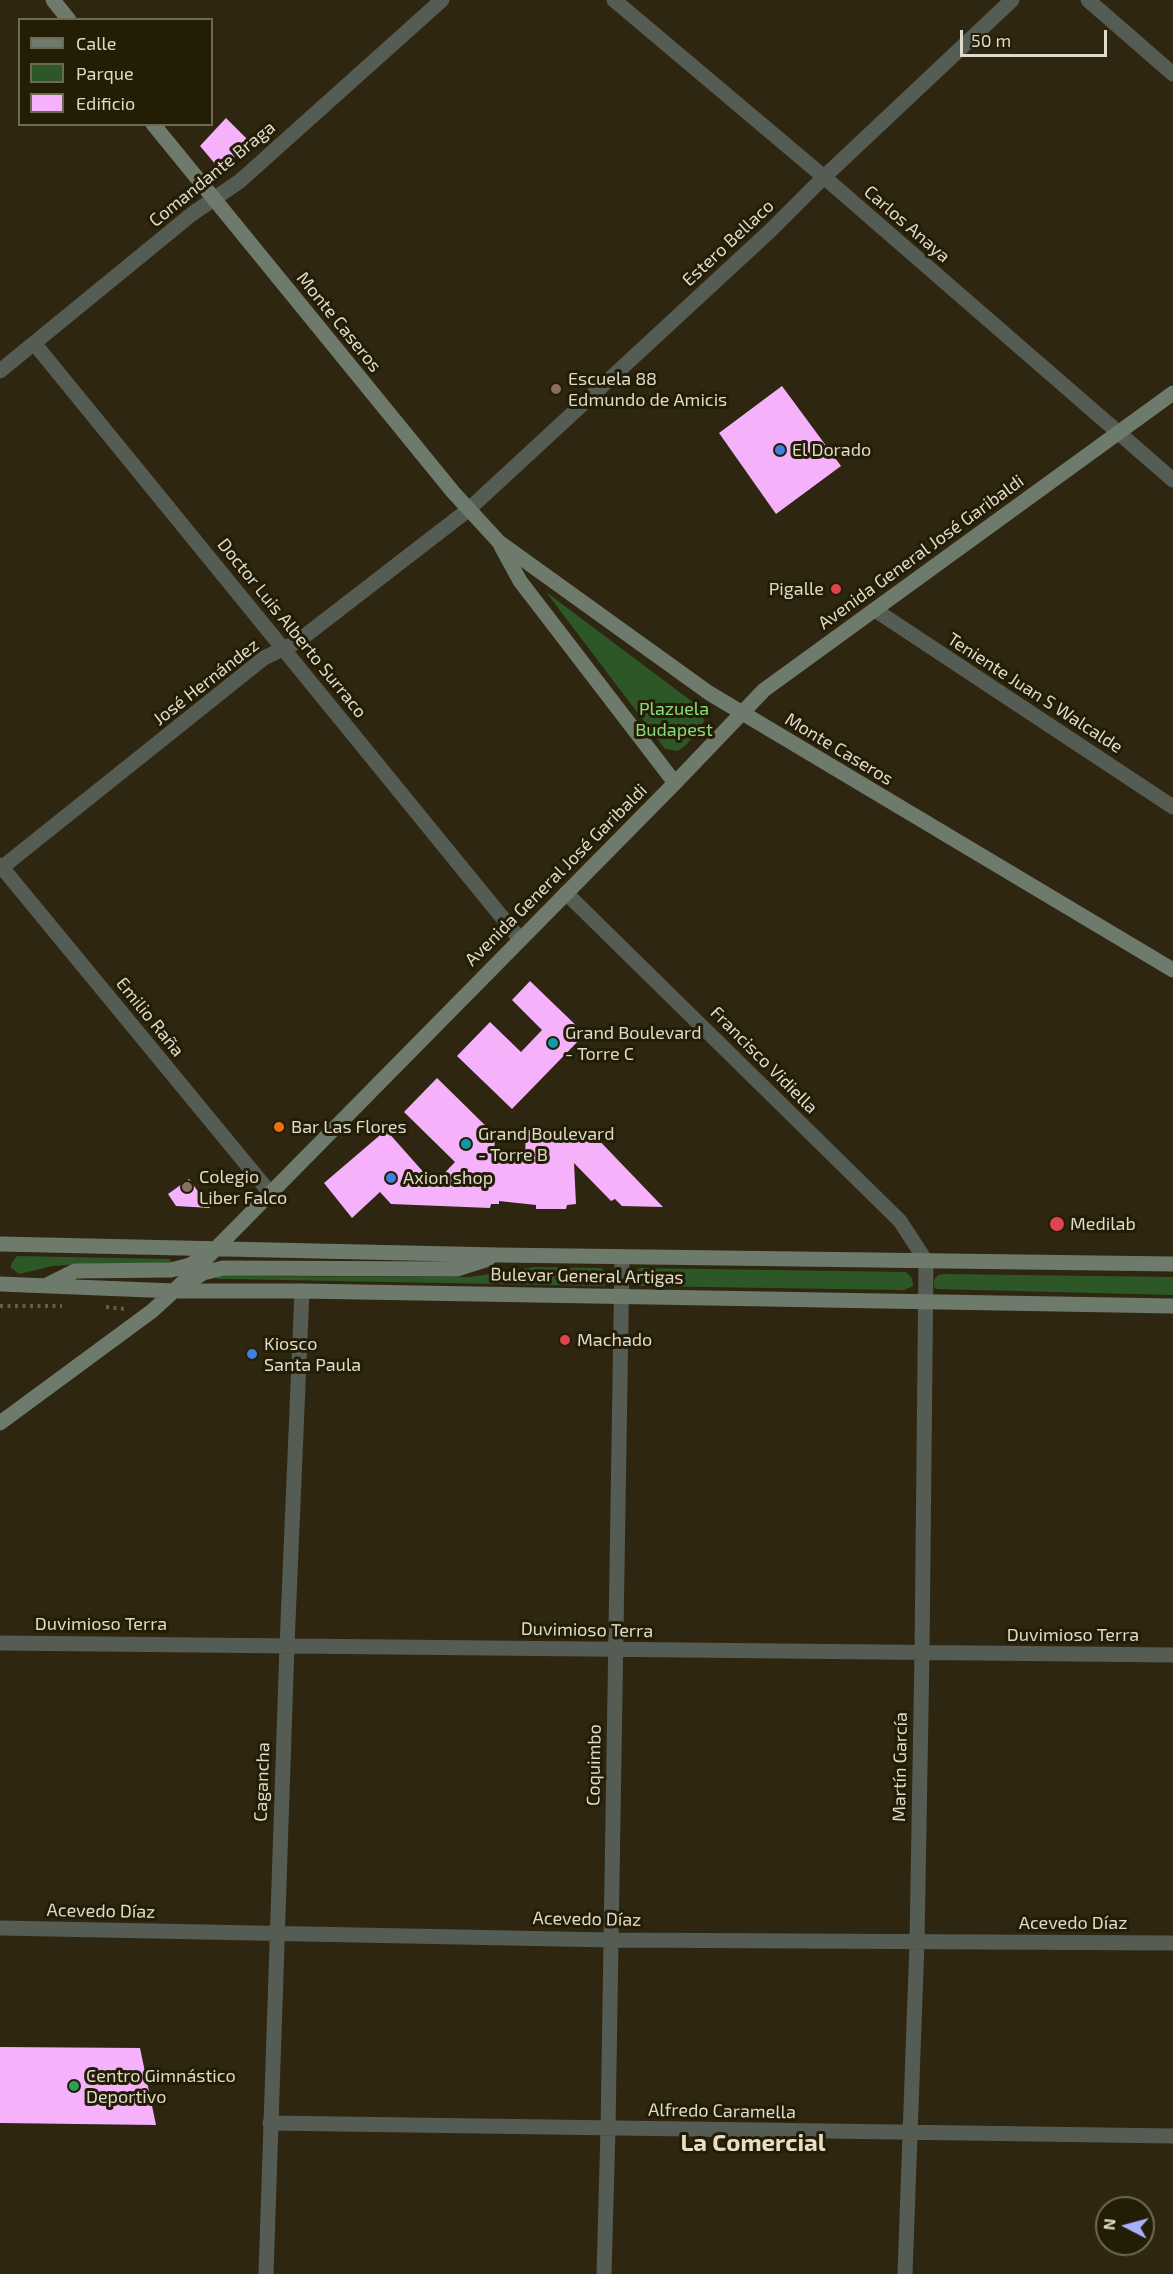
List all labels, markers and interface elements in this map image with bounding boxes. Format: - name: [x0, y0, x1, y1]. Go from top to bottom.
- legend: [18, 18, 213, 126]
- scale bar: [963, 18, 1110, 56]
- text: 50 m: [971, 29, 1011, 51]
- text: Calle: [76, 32, 117, 54]
- text: Parque: [76, 62, 134, 84]
- text: Edificio: [76, 92, 135, 114]
- street label: Comandante Braga: [145, 117, 279, 231]
- street label: Carlos Anaya: [860, 181, 954, 267]
- street label: Estero Bellaco: [678, 195, 778, 291]
- street label: Monte Caseros: [292, 268, 386, 376]
- place label: Escuela 88 Edmundo de Amicis: [568, 368, 727, 410]
- marker: Escuela 88 Edmundo de Amicis: [549, 382, 563, 396]
- place label: El Dorado: [792, 439, 871, 461]
- marker: El Dorado: [773, 443, 787, 457]
- street label: Avenida General José Garibaldi: [814, 470, 1028, 634]
- street label: Doctor Luis Alberto Surraco: [213, 534, 371, 722]
- place label: Pigalle: [769, 578, 824, 600]
- marker: Pigalle: [829, 582, 843, 596]
- street label: Teniente Juan S Walcalde: [943, 628, 1127, 758]
- street label: José Hernández: [149, 634, 263, 730]
- park label: Plazuela Budapest: [635, 698, 713, 740]
- street label: Monte Caseros: [781, 708, 897, 790]
- street label: Avenida General José Garibaldi: [460, 779, 652, 971]
- street label: Emilio Raña: [111, 973, 189, 1061]
- street label: Francisco Vidiella: [706, 1002, 822, 1118]
- place label: Grand Boulevard - Torre C: [565, 1022, 701, 1064]
- marker: Grand Boulevard - Torre C: [546, 1036, 560, 1050]
- place label: Bar Las Flores: [291, 1116, 407, 1138]
- marker: Bar Las Flores: [272, 1120, 286, 1134]
- place label: Grand Boulevard - Torre B: [478, 1123, 614, 1166]
- marker: Grand Boulevard - Torre B: [459, 1137, 473, 1151]
- place label: Colegio Liber Falco: [199, 1166, 287, 1208]
- place label: Axion shop: [403, 1167, 493, 1189]
- marker: Axion shop: [384, 1171, 398, 1185]
- marker: Colegio Liber Falco: [180, 1180, 194, 1194]
- place label: Medilab: [1070, 1213, 1136, 1235]
- marker: Medilab: [1048, 1215, 1066, 1233]
- street label: Bulevar General Artigas: [490, 1264, 684, 1288]
- place label: Machado: [577, 1329, 652, 1351]
- place label: Kiosco Santa Paula: [264, 1333, 361, 1376]
- marker: Machado: [558, 1333, 572, 1347]
- marker: Kiosco Santa Paula: [245, 1347, 259, 1361]
- street label: Duvimioso Terra: [35, 1613, 167, 1635]
- street label: Duvimioso Terra: [521, 1618, 653, 1642]
- street label: Duvimioso Terra: [1007, 1624, 1139, 1646]
- street label: Martín García: [888, 1712, 912, 1822]
- street label: Coquimbo: [582, 1724, 606, 1806]
- street label: Cagancha: [250, 1742, 274, 1822]
- street label: Acevedo Díaz: [47, 1899, 155, 1923]
- street label: Acevedo Díaz: [533, 1907, 641, 1931]
- street label: Acevedo Díaz: [1019, 1912, 1127, 1934]
- place label: Centro Gimnástico Deportivo: [86, 2065, 236, 2108]
- marker: Centro Gimnástico Deportivo: [67, 2079, 81, 2093]
- street label: Alfredo Caramella: [648, 2099, 796, 2123]
- district label: La Comercial: [680, 2129, 826, 2157]
- north arrow: [1095, 2196, 1155, 2256]
- text: N: [1099, 2218, 1119, 2231]

